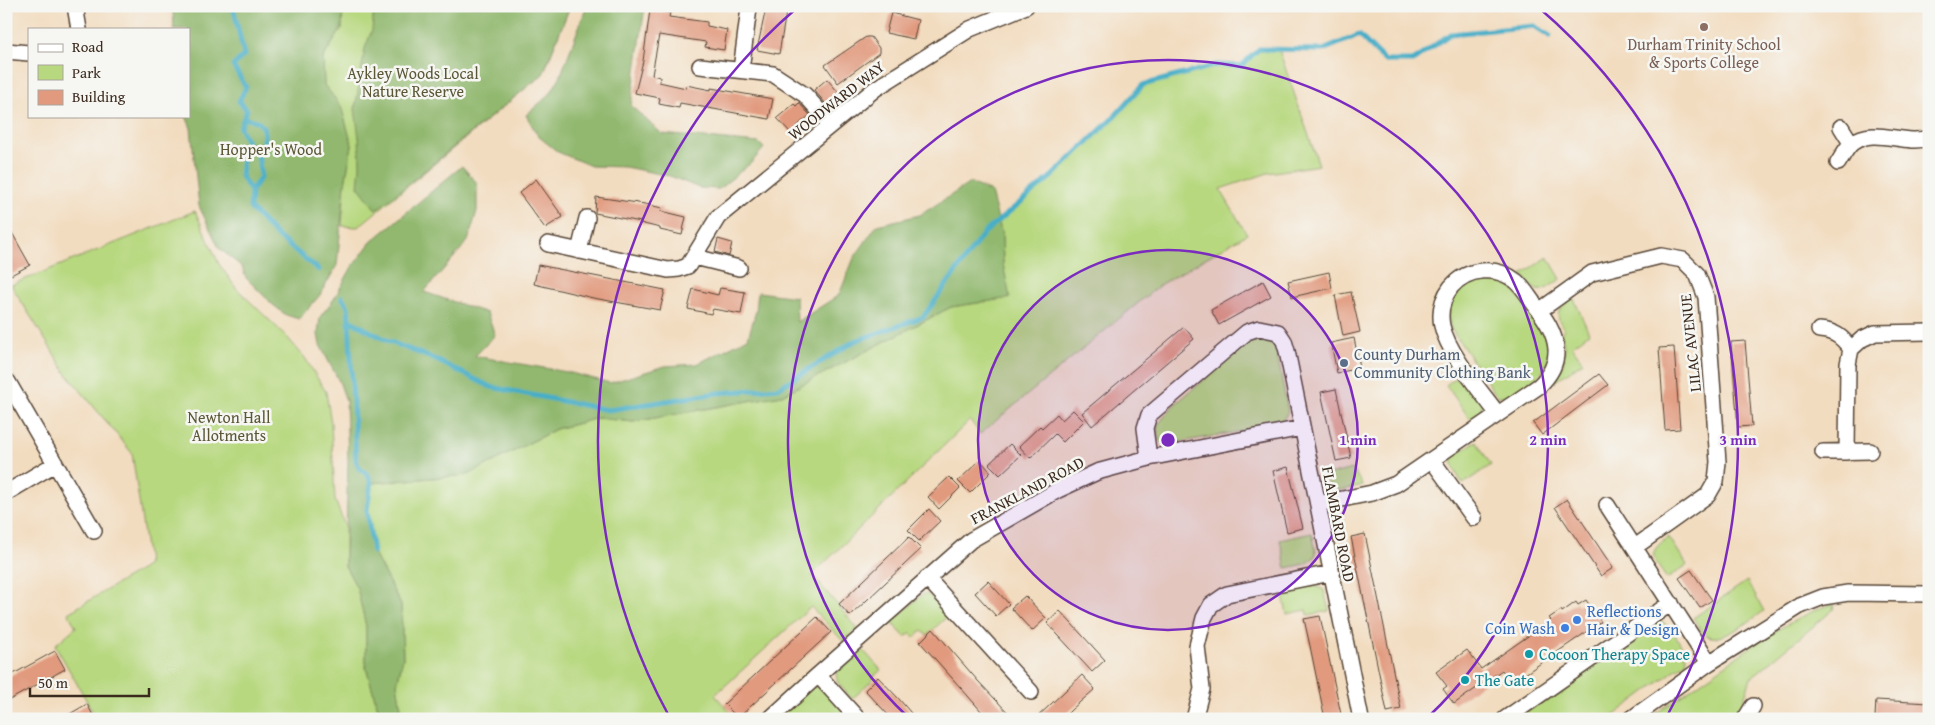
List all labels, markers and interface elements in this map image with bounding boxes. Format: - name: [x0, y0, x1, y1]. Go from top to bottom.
- marker: Durham Trinity School & Sports College: [1698, 21, 1710, 33]
- legend: [28, 28, 190, 118]
- place label: Durham Trinity School & Sports College: [1627, 32, 1781, 74]
- text: Road: [72, 36, 103, 57]
- street label: WOODWARD WAY: [782, 54, 890, 145]
- park label: Aykley Woods Local Nature Reserve: [347, 61, 479, 103]
- text: Park: [72, 62, 101, 83]
- text: Building: [72, 86, 126, 107]
- park label: Hopper's Wood: [220, 137, 322, 161]
- street label: LILAC AVENUE: [1673, 293, 1707, 393]
- place label: County Durham Community Clothing Bank: [1354, 342, 1532, 384]
- marker: County Durham Community Clothing Bank: [1338, 357, 1350, 369]
- park label: Newton Hall Allotments: [188, 405, 271, 447]
- text: 1 min: [1339, 429, 1377, 450]
- text: 2 min: [1529, 429, 1567, 450]
- text: 3 min: [1719, 429, 1757, 450]
- centre of rings: [1159, 431, 1177, 449]
- street label: FRANKLAND ROAD: [966, 450, 1088, 530]
- street label: FLAMBARD ROAD: [1316, 464, 1362, 584]
- place label: Reflections Hair & Design: [1587, 599, 1679, 641]
- marker: Reflections Hair & Design: [1571, 614, 1583, 626]
- place label: Coin Wash: [1485, 616, 1555, 640]
- marker: Coin Wash: [1559, 622, 1571, 634]
- place label: Cocoon Therapy Space: [1539, 642, 1690, 666]
- marker: Cocoon Therapy Space: [1523, 648, 1535, 660]
- scale bar: [30, 665, 149, 697]
- place label: The Gate: [1475, 668, 1534, 692]
- text: 50 m: [38, 672, 69, 693]
- marker: The Gate: [1459, 674, 1471, 686]

